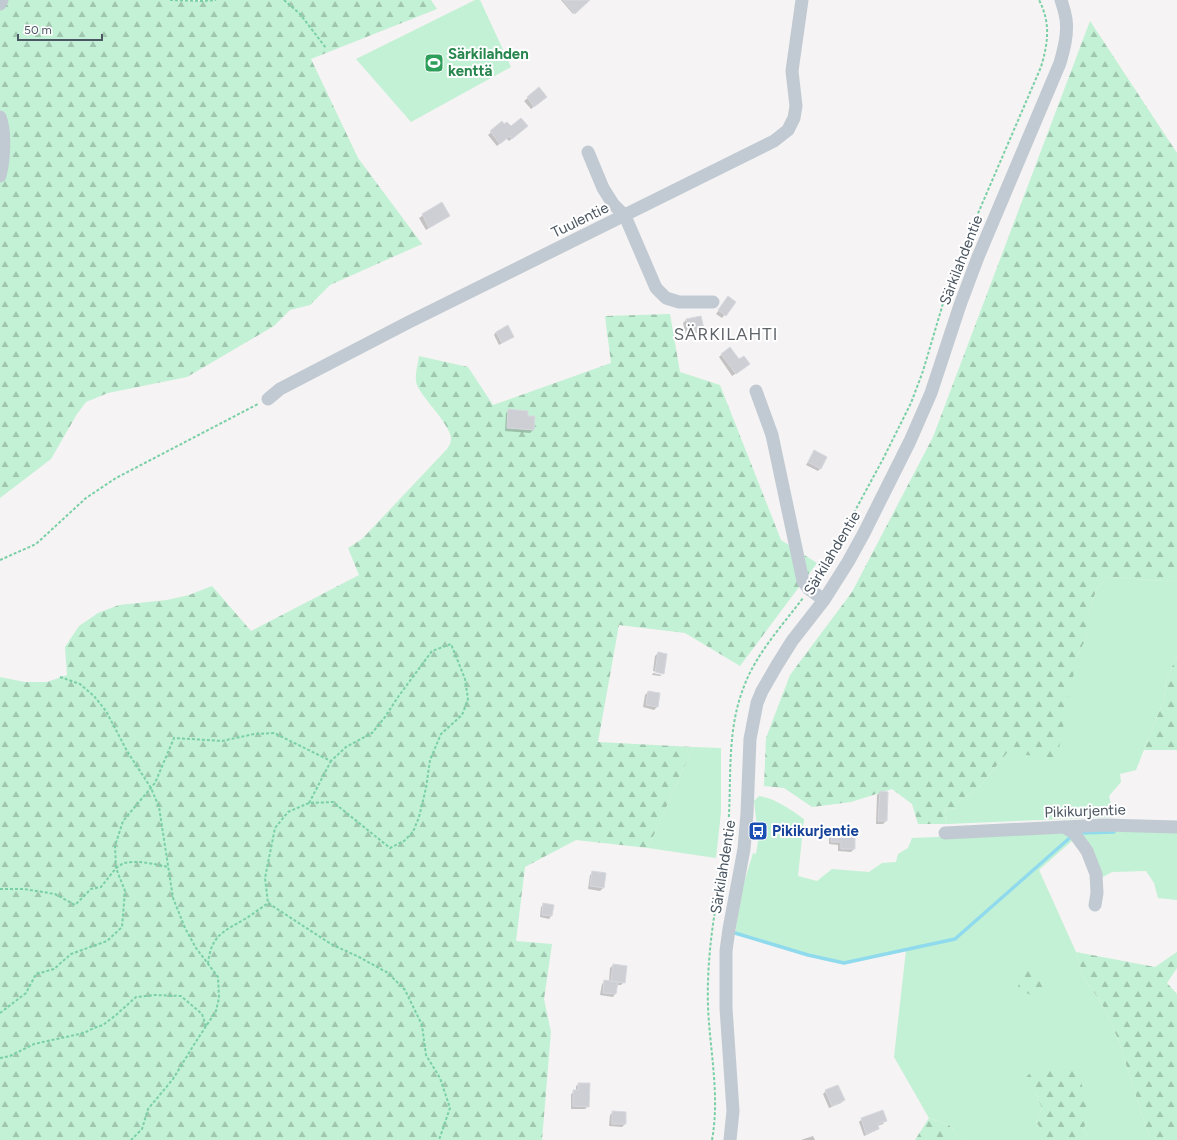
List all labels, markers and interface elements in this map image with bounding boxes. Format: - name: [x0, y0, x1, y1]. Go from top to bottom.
- scale bar: [18, 16, 102, 42]
- text: 50 m: [24, 23, 52, 37]
- place label: Särkilahden kenttä: [448, 45, 529, 80]
- sports icon: Särkilahden kenttä: [423, 52, 445, 74]
- street label: Tuulentie: [548, 198, 612, 242]
- street label: Särkilahdentie: [936, 213, 986, 307]
- district label: SÄRKILAHTI: [674, 324, 778, 344]
- street label: Särkilahdentie: [800, 508, 864, 598]
- street label: Pikikurjentie: [1044, 801, 1126, 821]
- street label: Särkilahdentie: [707, 819, 739, 915]
- bus stop icon: Pikikurjentie: [747, 820, 769, 842]
- place label: Pikikurjentie: [772, 822, 859, 840]

